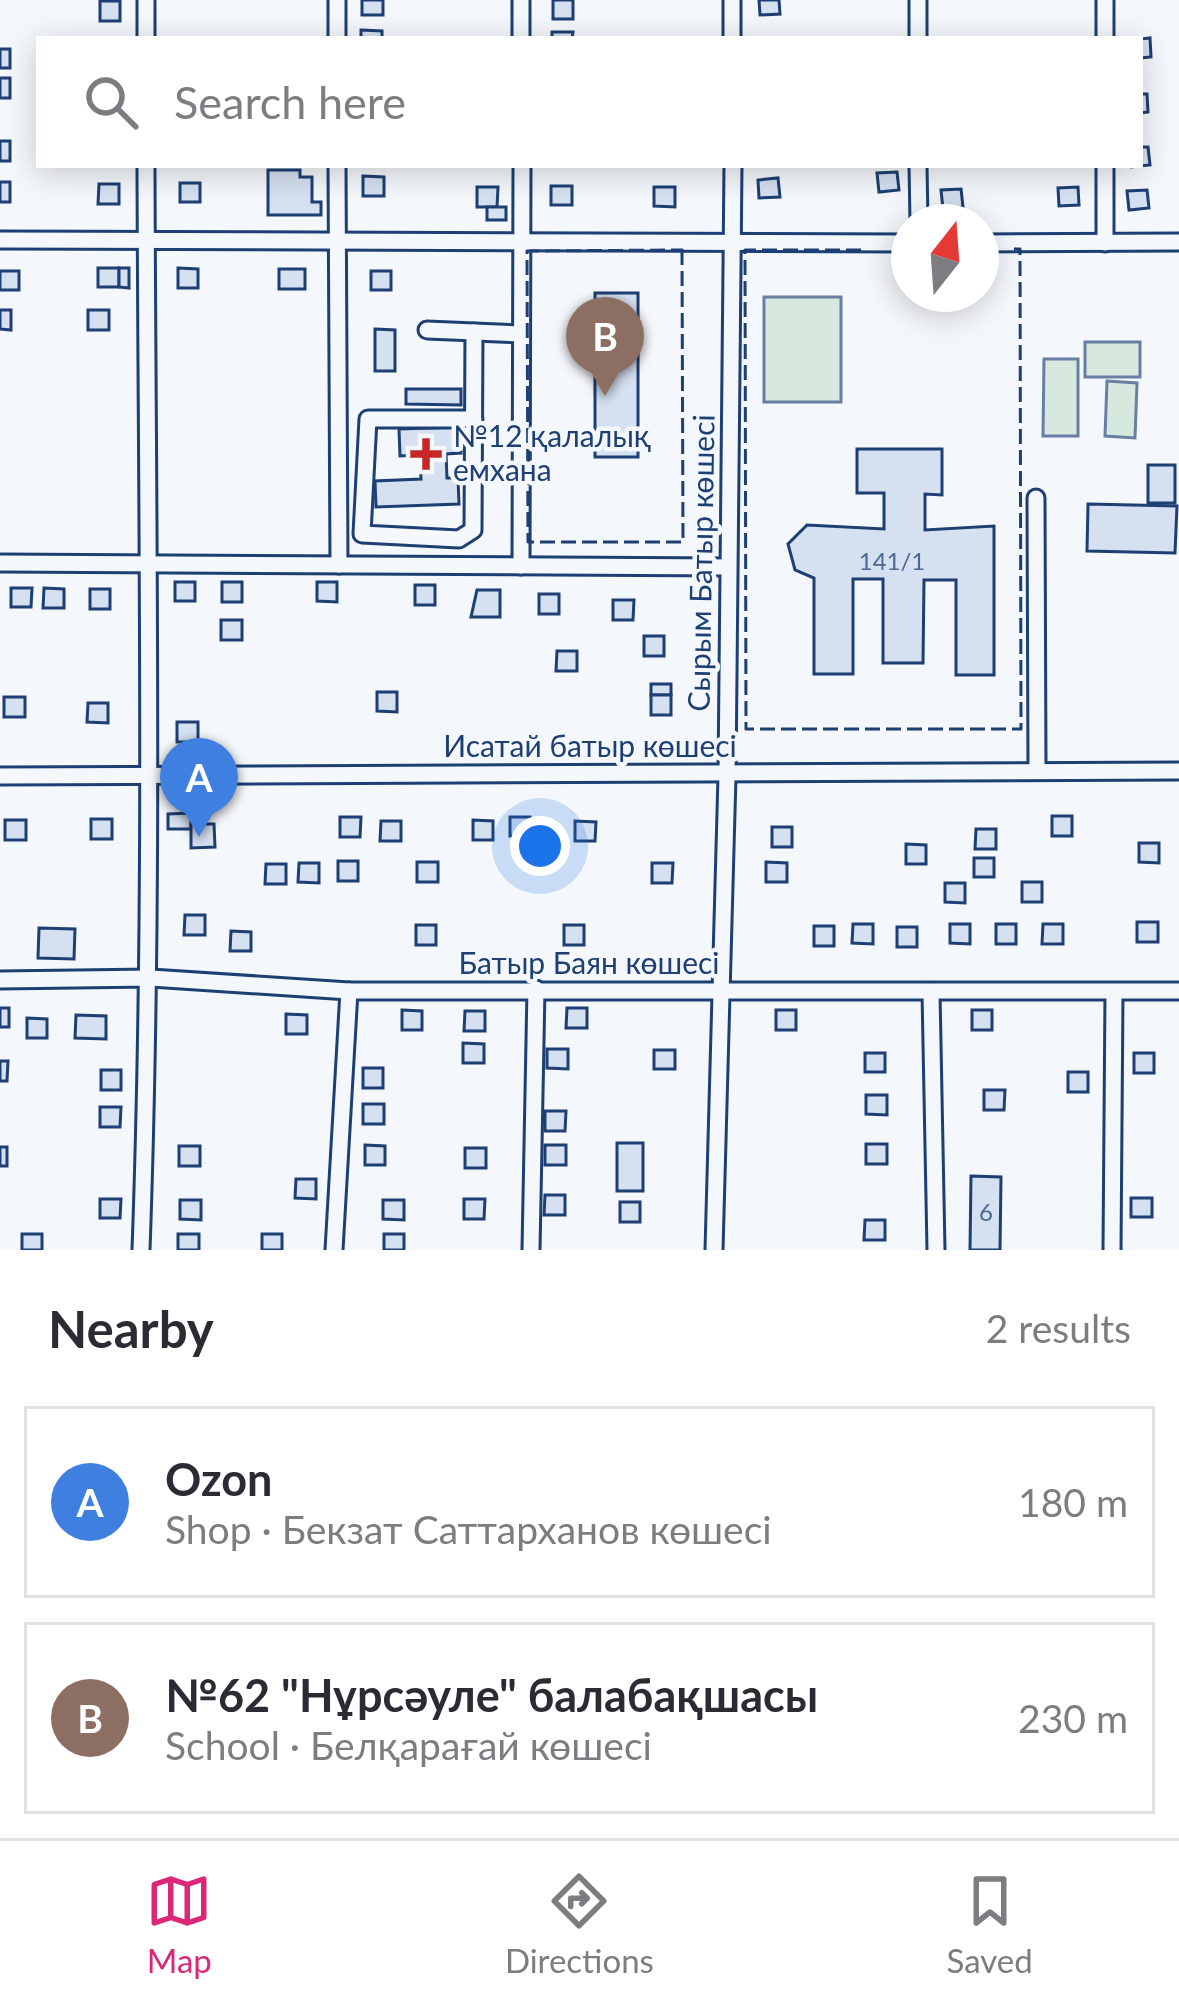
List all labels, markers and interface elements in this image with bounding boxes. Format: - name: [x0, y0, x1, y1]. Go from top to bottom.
- search box: [36, 36, 1143, 168]
- icon: search: [78, 69, 144, 135]
- text: Search here: [174, 75, 406, 129]
- north arrow: [891, 204, 999, 312]
- pin: B: [566, 297, 644, 396]
- street label: Сырым Батыр көшесі: [679, 414, 721, 712]
- place label: №12 қалалық емхана: [453, 417, 651, 487]
- marker: №12 қалалық емхана: [410, 438, 442, 470]
- house number: 141/1: [859, 546, 925, 575]
- street label: Исатай батыр көшесі: [443, 727, 737, 763]
- pin: A: [160, 738, 238, 837]
- your location: [510, 816, 570, 876]
- street label: Батыр Баян көшесі: [458, 944, 720, 980]
- house number: 6: [979, 1197, 993, 1226]
- text: Nearby: [48, 1298, 214, 1359]
- text: 2 results: [986, 1305, 1131, 1351]
- text: Ozon: [165, 1452, 272, 1506]
- text: A: [76, 1479, 104, 1525]
- text: 180 m: [1018, 1479, 1128, 1525]
- text: Shop · Бекзат Саттарханов көшесі: [165, 1506, 772, 1552]
- text: №62 "Нұрсәуле" балабақшасы: [165, 1668, 818, 1722]
- text: B: [77, 1695, 103, 1741]
- text: 230 m: [1018, 1695, 1128, 1741]
- text: School · Белқарағай көшесі: [165, 1722, 652, 1768]
- tab: Map: [146, 1868, 212, 1980]
- tab: Directions: [505, 1868, 654, 1980]
- tab: Saved: [946, 1868, 1033, 1980]

